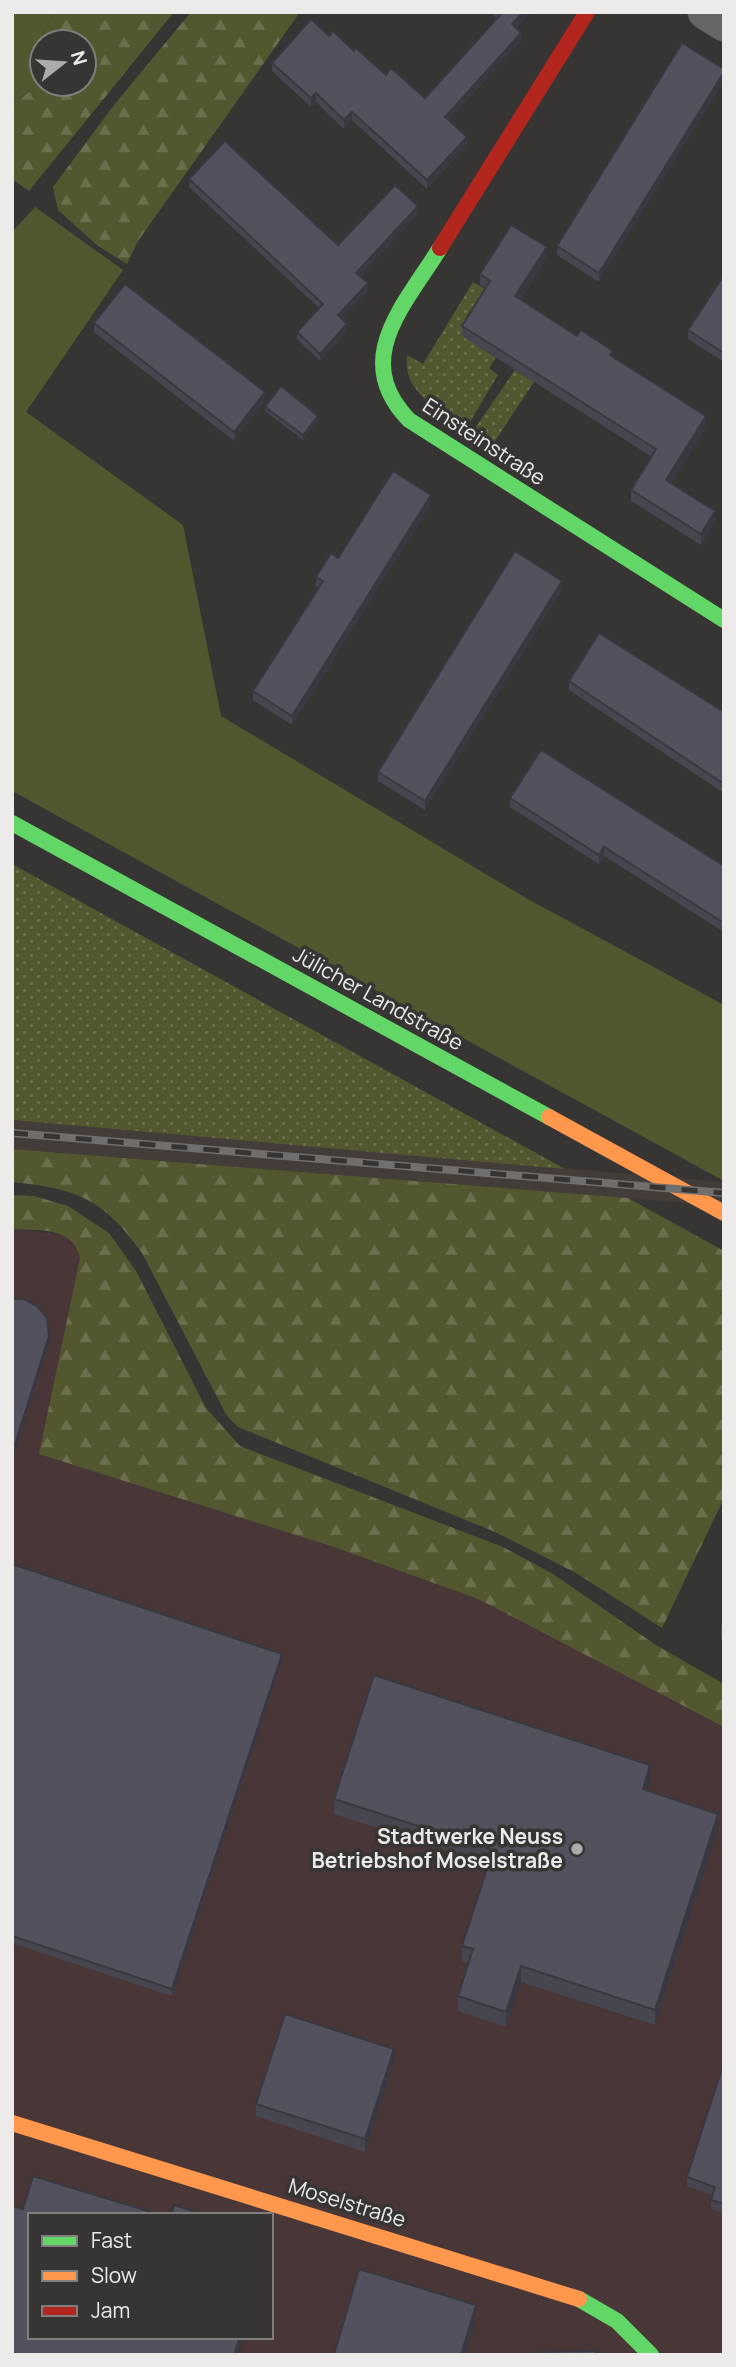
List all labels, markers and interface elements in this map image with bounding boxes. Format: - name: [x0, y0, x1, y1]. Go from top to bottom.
- north arrow: [28, 28, 98, 98]
- text: N: [65, 48, 94, 68]
- street label: Einsteinstraße: [418, 391, 551, 491]
- street label: Jülicher Landstraße: [288, 940, 469, 1057]
- place label: Stadtwerke Neuss Betriebshof Moselstraße: [312, 1822, 563, 1874]
- marker: Stadtwerke Neuss Betriebshof Moselstraße: [569, 1841, 585, 1857]
- street label: Moselstraße: [285, 2171, 409, 2233]
- legend: [28, 2213, 273, 2339]
- text: Fast: [91, 2226, 132, 2254]
- text: Slow: [91, 2261, 137, 2289]
- text: Jam: [91, 2296, 130, 2324]

